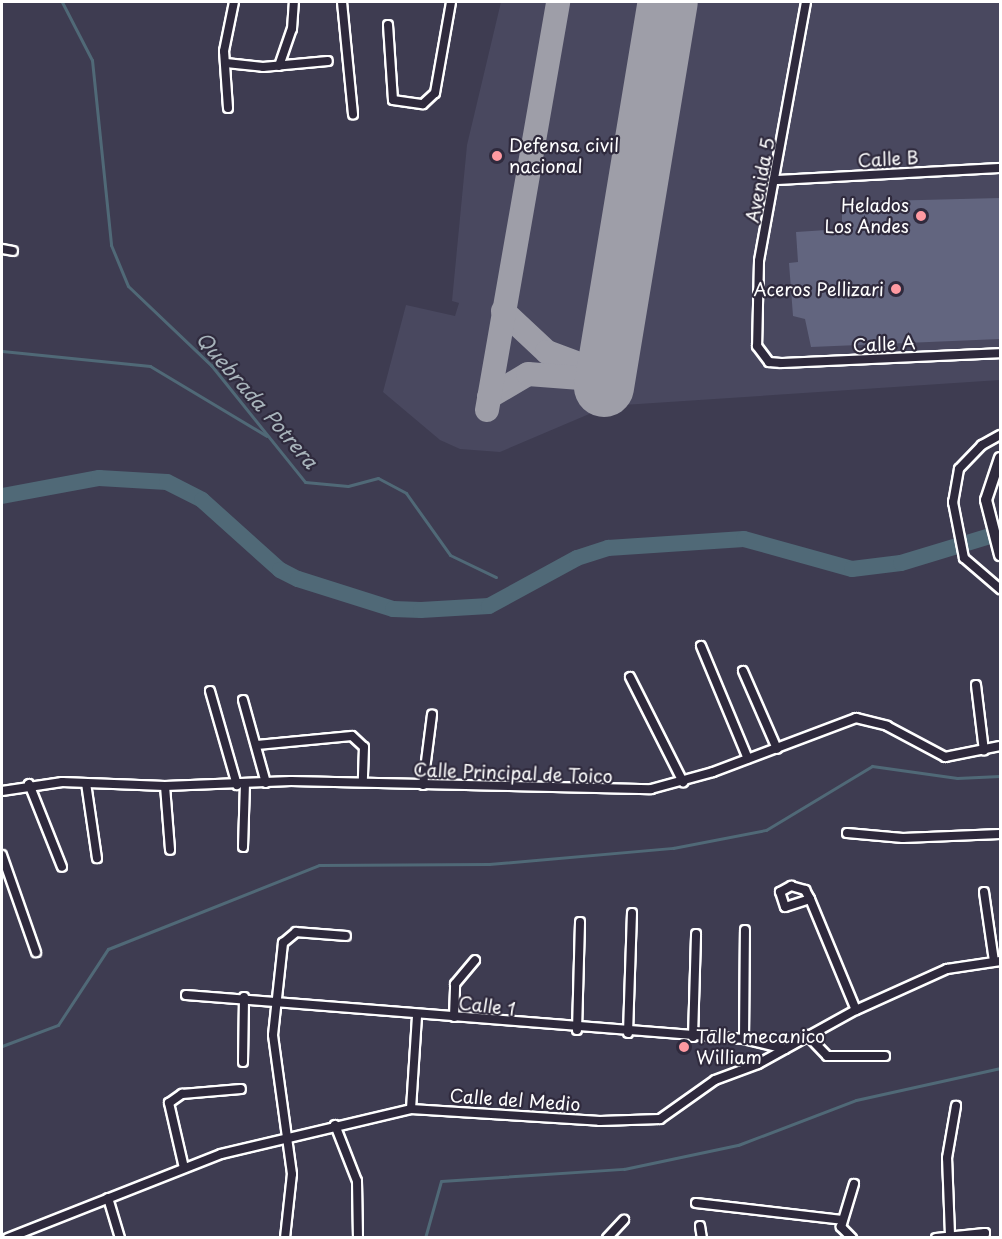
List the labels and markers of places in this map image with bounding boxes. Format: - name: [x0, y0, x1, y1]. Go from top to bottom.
- place label: Defensa civil nacional: [509, 135, 619, 178]
- marker: Defensa civil nacional: [490, 149, 504, 163]
- place label: Helados Los Andes: [823, 195, 909, 238]
- marker: Helados Los Andes: [914, 209, 928, 223]
- place label: Aceros Pellizari: [754, 278, 884, 300]
- marker: Aceros Pellizari: [889, 282, 903, 296]
- place label: Talle mecanico William: [696, 1026, 824, 1068]
- marker: Talle mecanico William: [677, 1040, 691, 1054]

